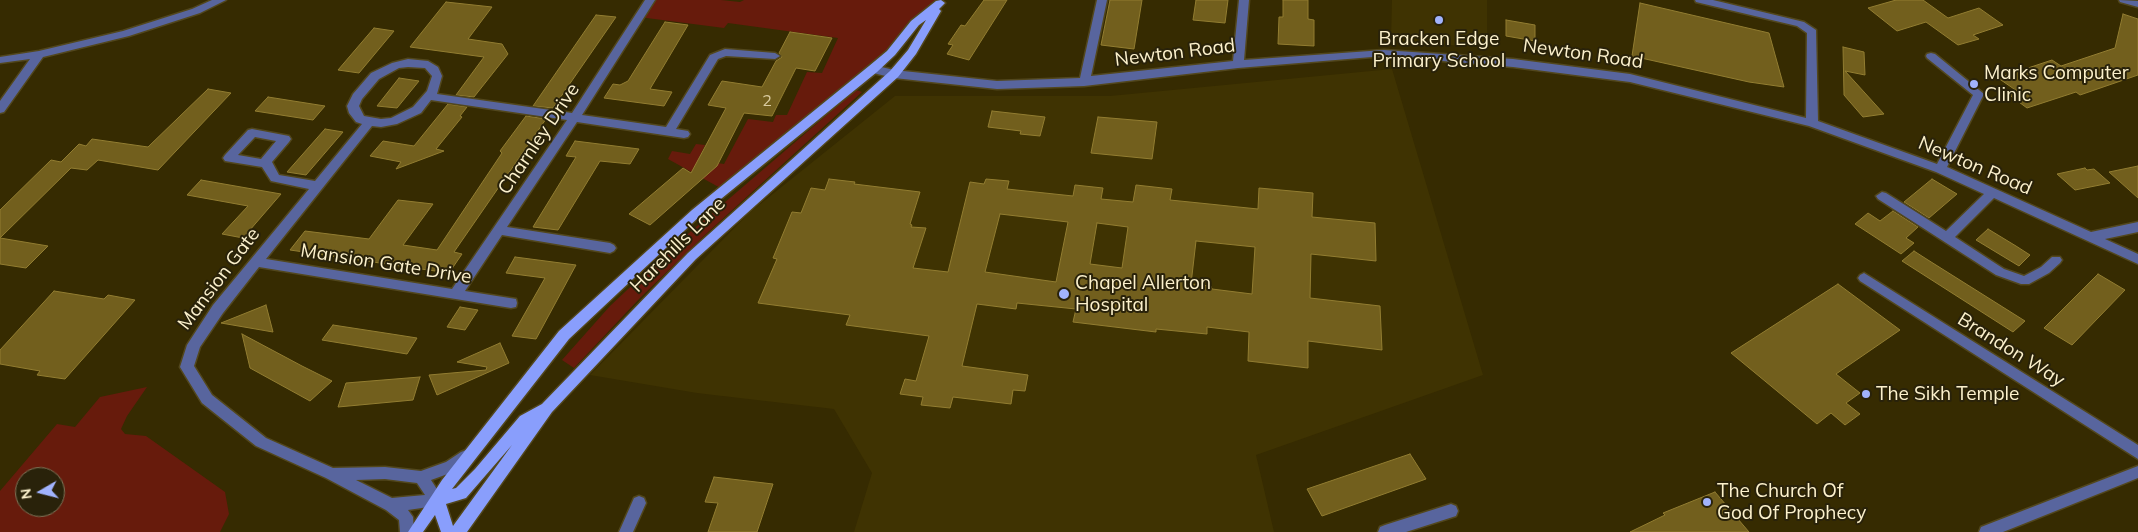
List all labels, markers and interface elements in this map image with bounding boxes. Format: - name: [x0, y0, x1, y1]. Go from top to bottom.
- marker: Bracken Edge Primary School: [1433, 14, 1445, 26]
- place label: Bracken Edge Primary School: [1373, 28, 1505, 72]
- street label: Newton Road: [1113, 34, 1237, 72]
- street label: Newton Road: [1521, 34, 1645, 74]
- place label: Marks Computer Clinic: [1984, 62, 2129, 106]
- marker: Marks Computer Clinic: [1968, 78, 1980, 90]
- street label: Charnley Drive: [493, 79, 585, 199]
- house number: 2: [762, 91, 772, 111]
- street label: Newton Road: [1915, 132, 2035, 200]
- street label: Harehills Lane: [626, 193, 730, 297]
- street label: Mansion Gate: [173, 223, 265, 335]
- street label: Mansion Gate Drive: [299, 239, 473, 289]
- place label: Chapel Allerton Hospital: [1075, 272, 1211, 316]
- marker: Chapel Allerton Hospital: [1057, 287, 1071, 301]
- street label: Brandon Way: [1953, 308, 2069, 392]
- place label: The Sikh Temple: [1876, 383, 2019, 405]
- marker: The Sikh Temple: [1860, 388, 1872, 400]
- north arrow: [15, 467, 65, 517]
- place label: The Church Of God Of Prophecy: [1717, 480, 1866, 524]
- text: N: [16, 487, 36, 500]
- marker: The Church Of God Of Prophecy: [1701, 496, 1713, 508]

